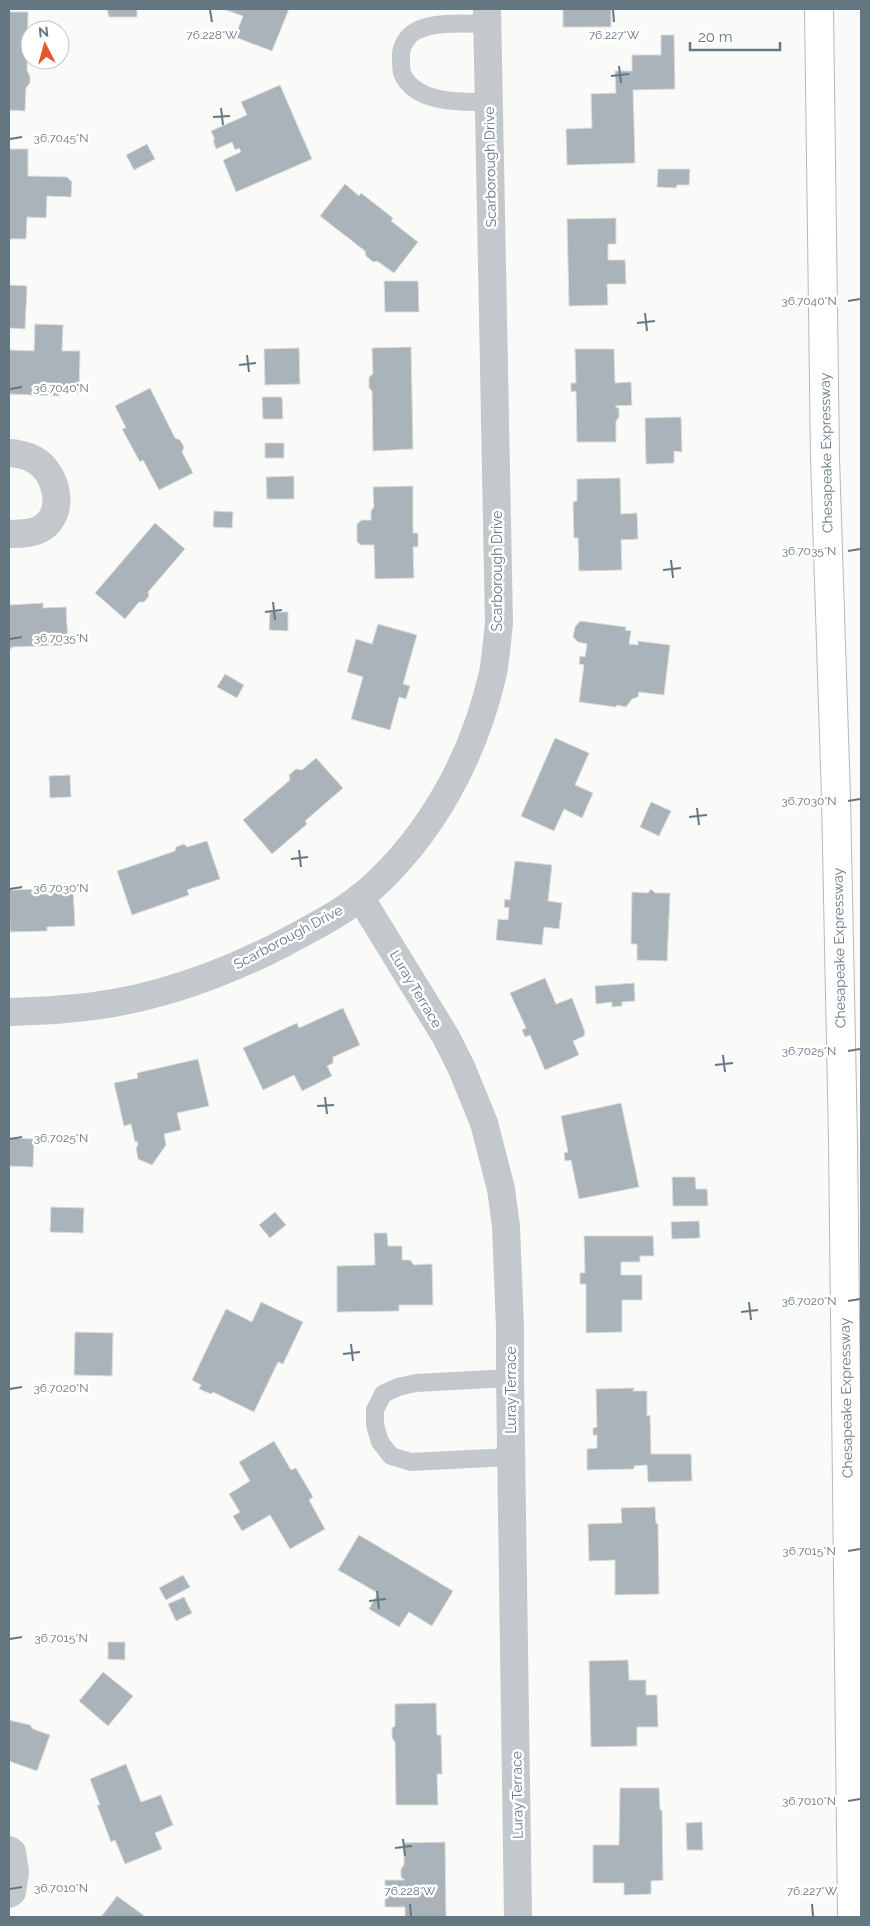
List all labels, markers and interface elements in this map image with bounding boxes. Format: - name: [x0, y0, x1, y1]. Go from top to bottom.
- north arrow: [20, 20, 70, 70]
- scale bar: [690, 20, 780, 52]
- text: N: [37, 24, 50, 41]
- text: 76.228°W: [186, 28, 238, 42]
- text: 76.227°W: [589, 28, 640, 42]
- text: 20 m: [698, 28, 733, 46]
- street label: Scarborough Drive: [481, 106, 499, 228]
- text: 36.7045°N: [34, 131, 88, 145]
- text: 36.7040°N: [781, 294, 837, 308]
- street label: Chesapeake Expressway: [817, 372, 835, 533]
- text: 36.7040°N: [33, 381, 89, 395]
- street label: Scarborough Drive: [489, 511, 505, 631]
- text: 36.7035°N: [782, 544, 836, 558]
- text: 36.7035°N: [34, 631, 88, 645]
- text: 36.7030°N: [781, 794, 837, 808]
- street label: Chesapeake Expressway: [830, 867, 848, 1028]
- text: 36.7030°N: [33, 881, 89, 895]
- street label: Scarborough Drive: [231, 902, 345, 972]
- street label: Luray Terrace: [387, 947, 445, 1031]
- text: 36.7025°N: [782, 1044, 836, 1058]
- text: 36.7025°N: [34, 1131, 88, 1145]
- text: 36.7020°N: [781, 1294, 837, 1308]
- street label: Chesapeake Expressway: [837, 1317, 855, 1478]
- street label: Luray Terrace: [503, 1346, 519, 1434]
- text: 36.7020°N: [33, 1381, 89, 1395]
- text: 36.7015°N: [782, 1544, 836, 1558]
- text: 36.7015°N: [34, 1631, 88, 1645]
- street label: Luray Terrace: [508, 1751, 526, 1839]
- text: 36.7010°N: [782, 1794, 836, 1808]
- text: 36.7010°N: [34, 1881, 88, 1895]
- text: 76.228°W: [384, 1884, 436, 1898]
- text: 76.227°W: [787, 1884, 838, 1898]

